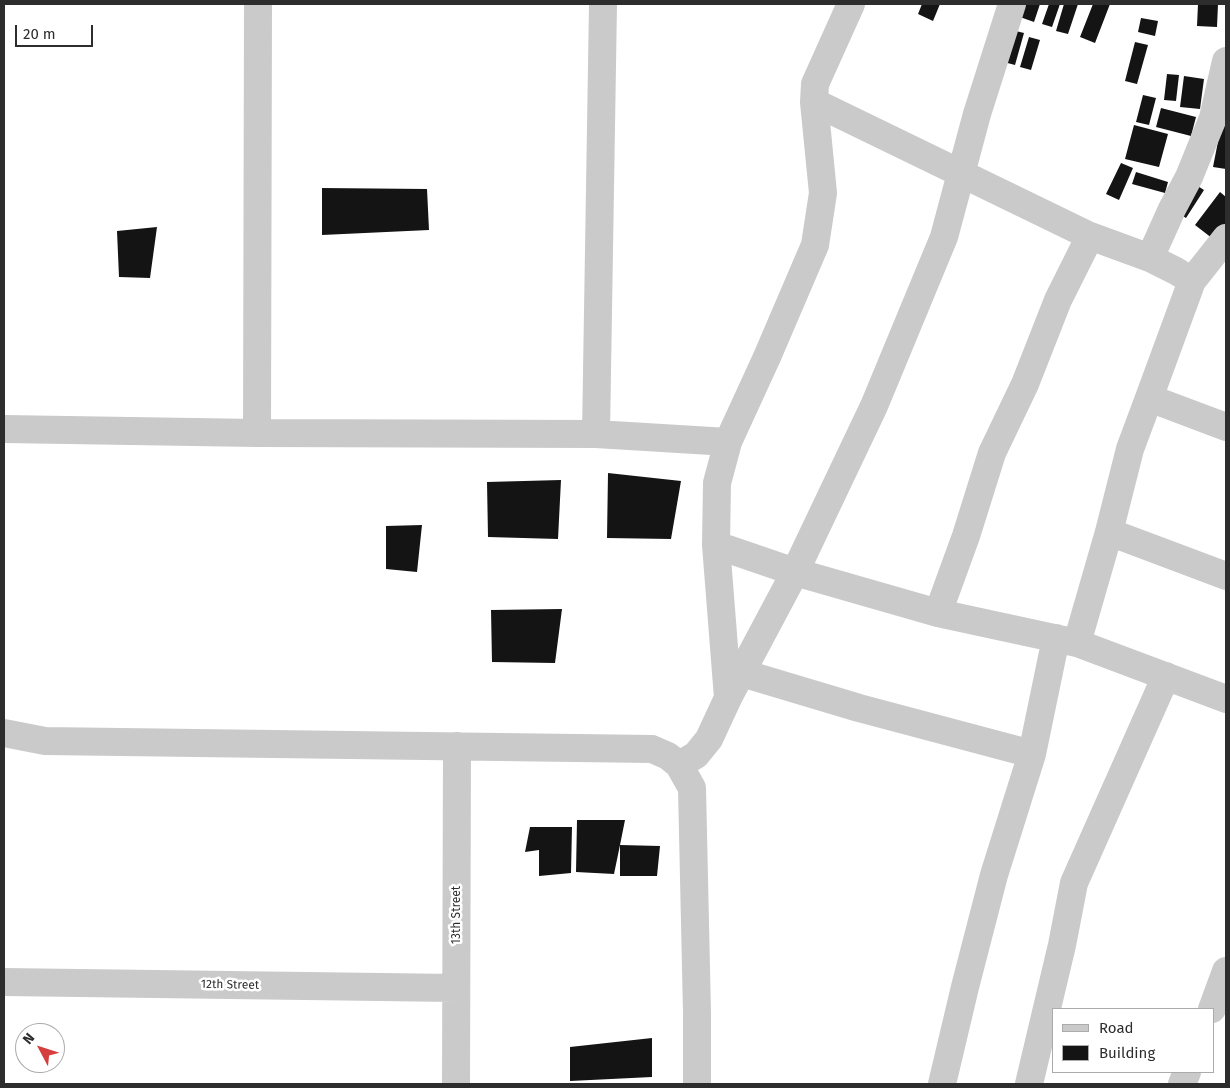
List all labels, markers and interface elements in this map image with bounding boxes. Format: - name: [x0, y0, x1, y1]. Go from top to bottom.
- scale bar: [18, 15, 95, 47]
- text: 20 m: [23, 25, 56, 43]
- street label: 13th Street: [450, 886, 464, 944]
- street label: 12th Street: [201, 977, 259, 993]
- legend: [1052, 1008, 1215, 1073]
- text: Road: [1099, 1019, 1134, 1037]
- north arrow: [15, 1023, 65, 1073]
- text: N: [19, 1030, 38, 1048]
- text: Building: [1099, 1044, 1155, 1062]

